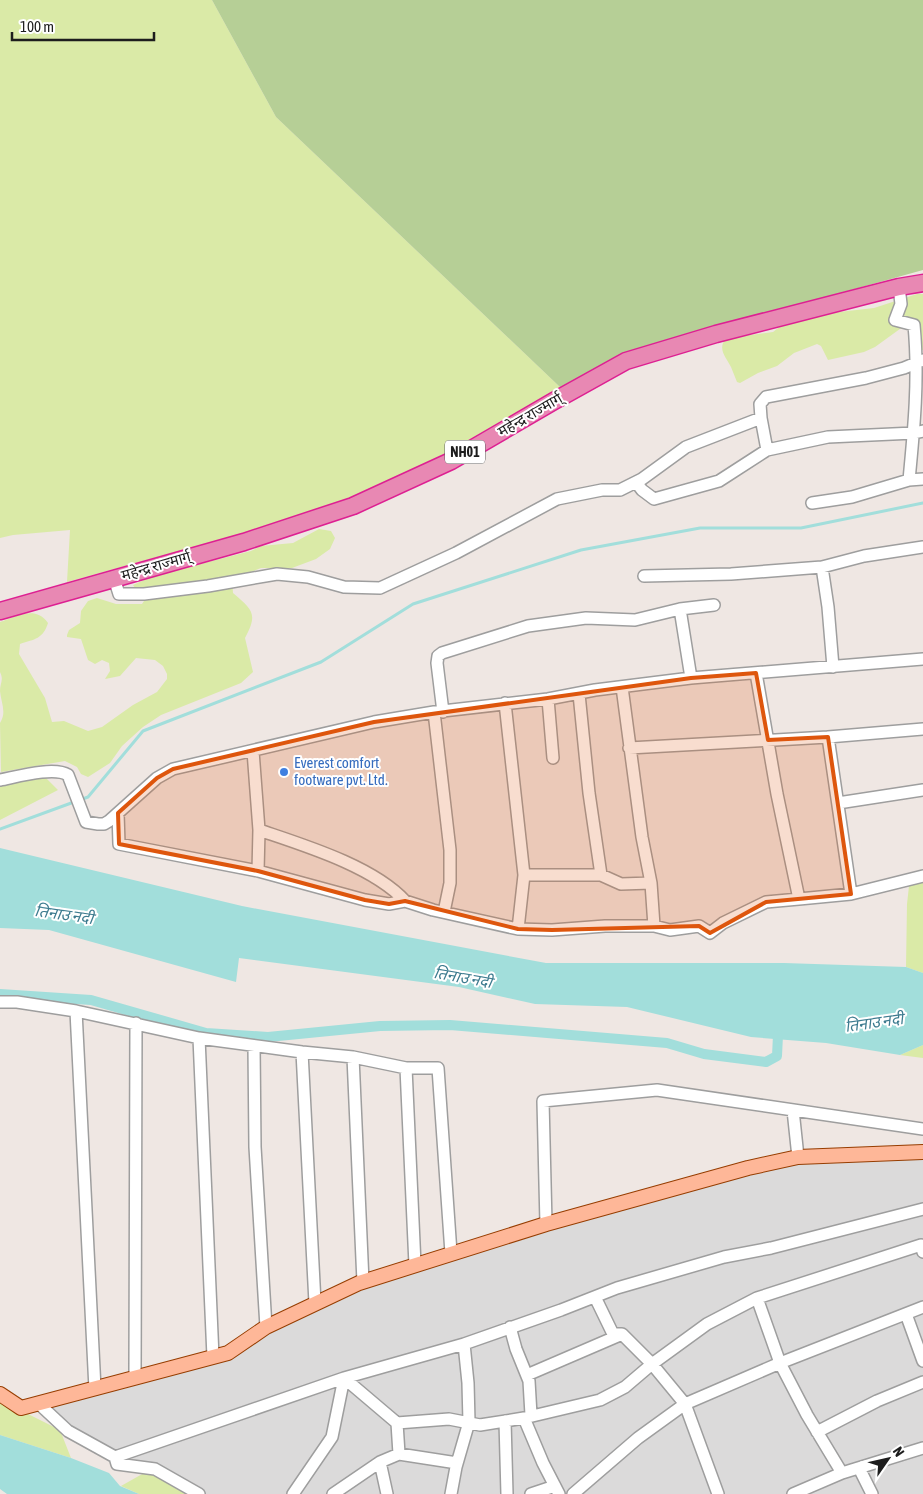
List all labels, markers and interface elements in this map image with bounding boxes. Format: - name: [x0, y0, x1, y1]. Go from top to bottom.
- scale bar: [12, 10, 155, 42]
- text: 100 m: [20, 18, 54, 35]
- street label: महेन्द्र राज्मार्ग्: [495, 388, 568, 442]
- road number: NH01: [445, 441, 485, 464]
- street label: महेन्द्र राज्मार्ग्: [119, 547, 195, 585]
- place label: Everest comfort footware pvt. Ltd.: [294, 754, 388, 788]
- marker: Everest comfort footware pvt. Ltd.: [278, 766, 290, 778]
- water label: तिनाउ नदी: [34, 901, 97, 927]
- water label: तिनाउ नदी: [432, 963, 496, 991]
- water label: तिनाउ नदी: [844, 1009, 907, 1035]
- north arrow: [863, 1434, 913, 1484]
- text: N: [890, 1444, 908, 1460]

